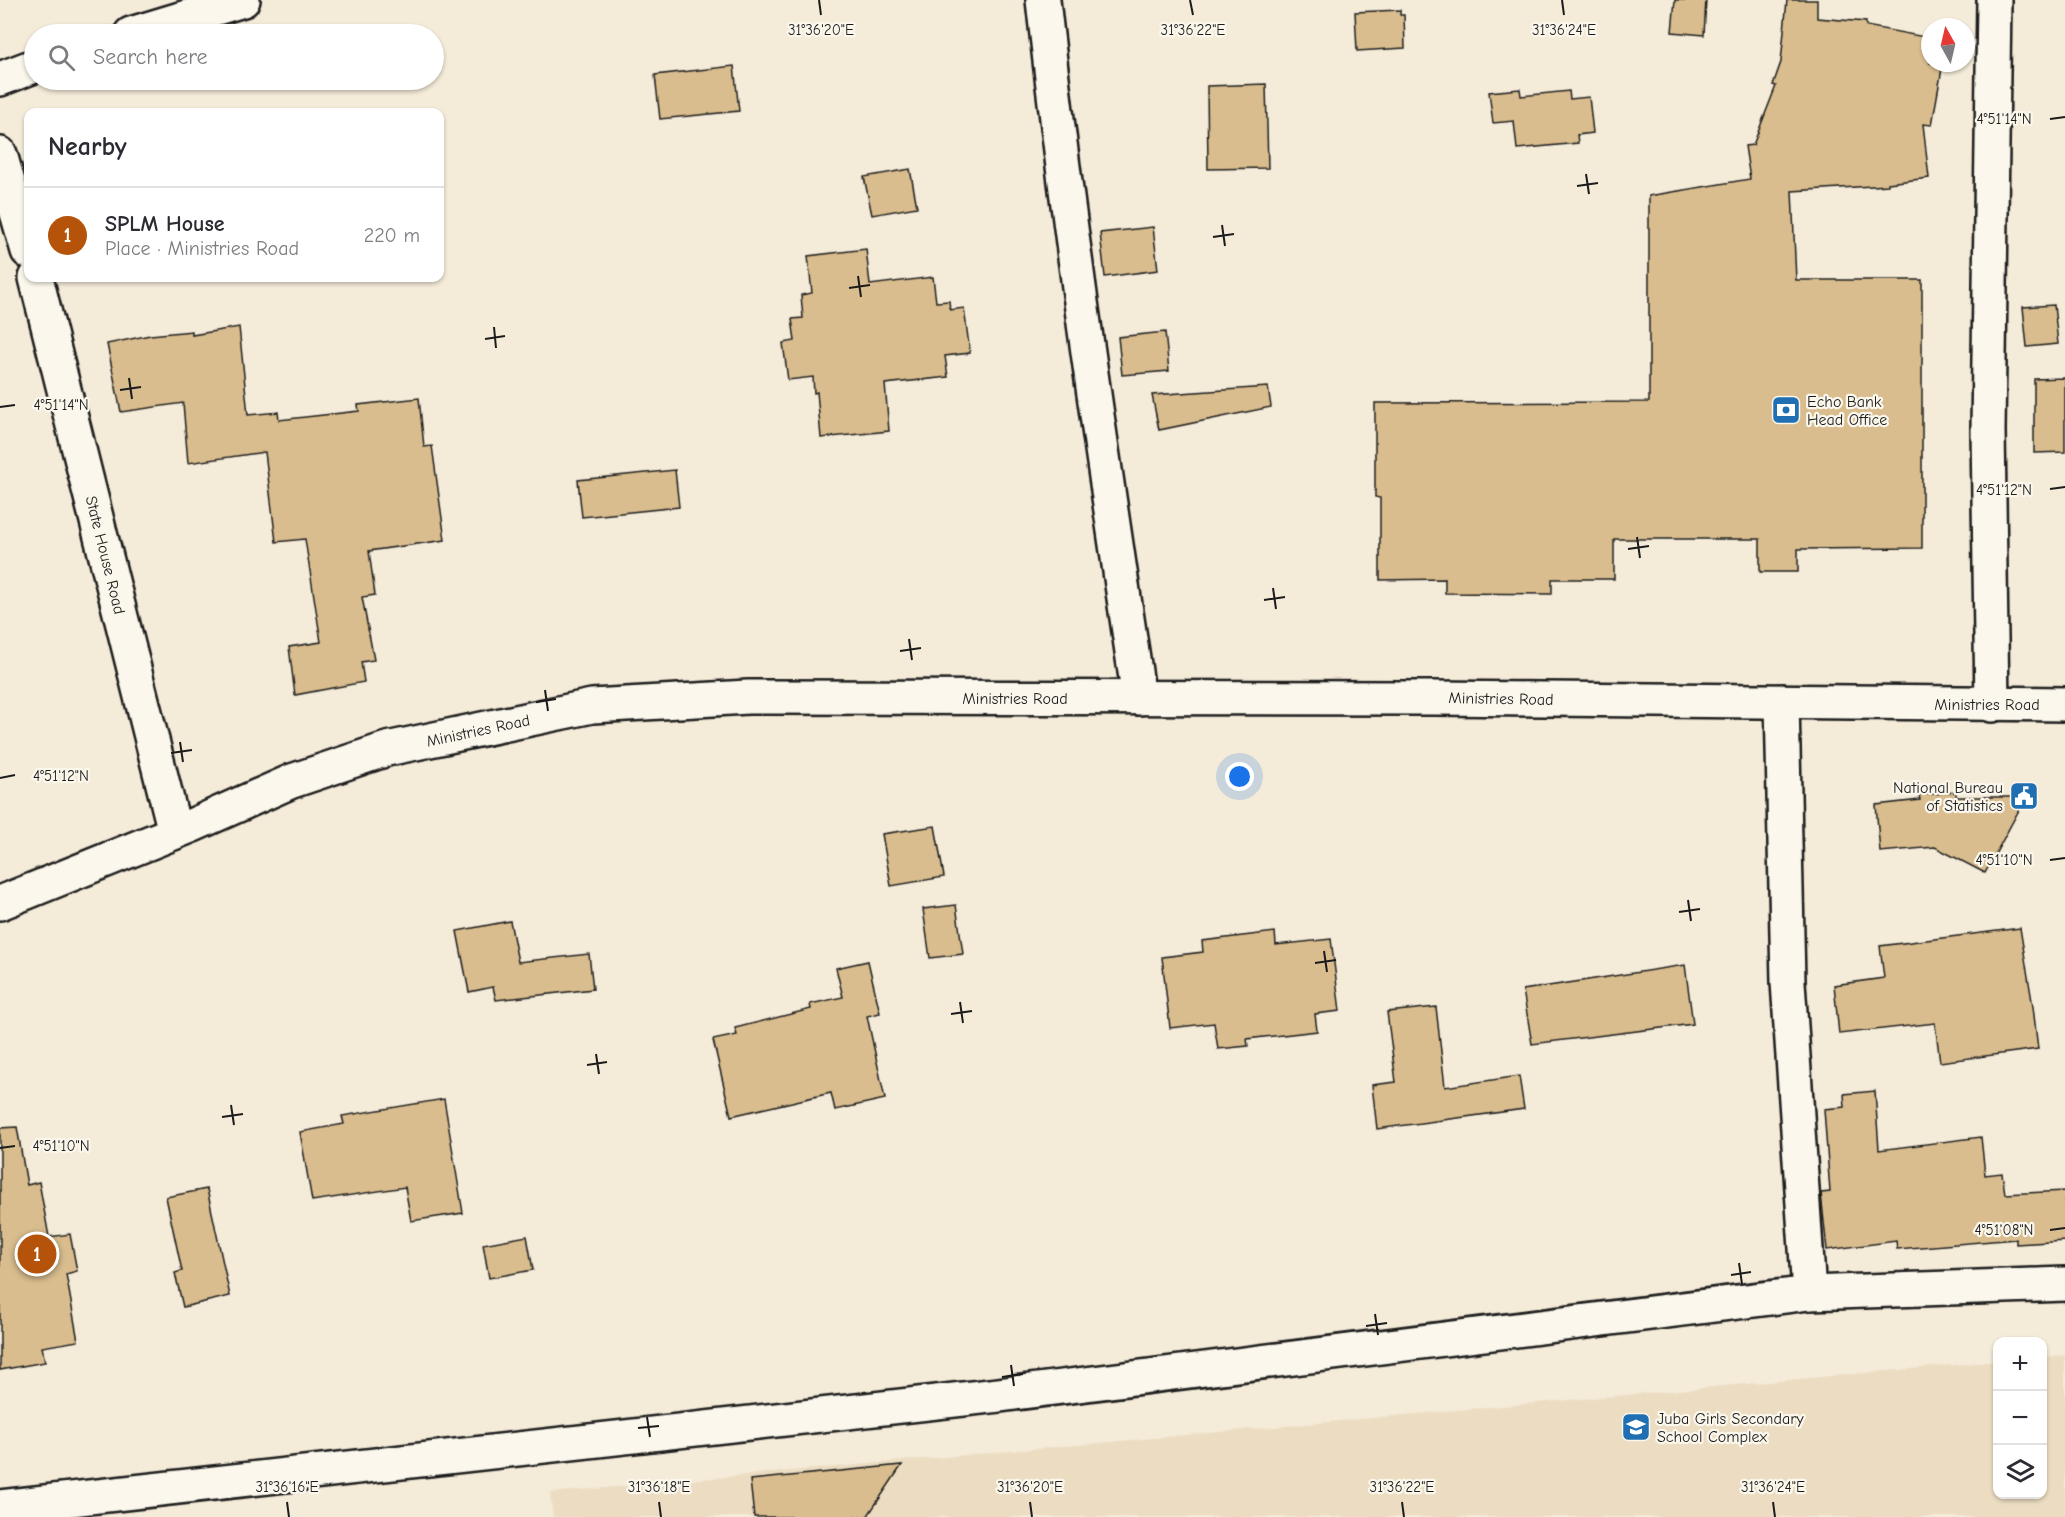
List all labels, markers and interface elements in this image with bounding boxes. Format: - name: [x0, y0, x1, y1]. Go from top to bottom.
- north arrow: [1921, 18, 1975, 72]
- text: 31°36'20"E: [788, 21, 854, 39]
- text: 31°36'22"E: [1161, 21, 1225, 39]
- text: 31°36'24"E: [1532, 21, 1596, 39]
- search box: [24, 24, 444, 90]
- icon: search: [45, 41, 78, 74]
- text: Search here: [93, 44, 208, 70]
- text: 4°51'14"N: [1976, 110, 2032, 128]
- text: Nearby: [48, 132, 127, 162]
- text: SPLM House: [105, 211, 225, 237]
- text: 1: [64, 224, 71, 247]
- text: 220 m: [364, 224, 420, 247]
- text: Place · Ministries Road: [105, 237, 299, 260]
- place label: Echo Bank Head Office: [1807, 393, 1887, 429]
- bank icon: Echo Bank Head Office: [1770, 394, 1802, 426]
- text: 4°51'14"N: [33, 396, 89, 414]
- text: 4°51'12"N: [1976, 481, 2032, 499]
- street label: State House Road: [82, 494, 128, 616]
- street label: Ministries Road: [1448, 689, 1554, 709]
- street label: Ministries Road: [962, 690, 1068, 708]
- street label: Ministries Road: [1934, 696, 2040, 714]
- street label: Ministries Road: [425, 711, 532, 751]
- your location: [1225, 762, 1254, 791]
- text: 4°51'12"N: [33, 767, 89, 785]
- place label: National Bureau of Statistics: [1893, 779, 2003, 815]
- public building icon: National Bureau of Statistics: [2008, 780, 2040, 812]
- text: 4°51'10"N: [1975, 851, 2033, 869]
- text: 4°51'10"N: [32, 1137, 90, 1155]
- text: 4°51'08"N: [1975, 1221, 2033, 1239]
- pin: 1: [18, 1232, 57, 1276]
- map controls: [1993, 1337, 2047, 1499]
- button: +: [1993, 1337, 2047, 1391]
- button: −: [1993, 1391, 2047, 1445]
- place label: Juba Girls Secondary School Complex: [1657, 1410, 1805, 1446]
- school or university icon: Juba Girls Secondary School Complex: [1620, 1411, 1652, 1443]
- button: layers: [1993, 1445, 2047, 1499]
- text: 31°36'16"E: [255, 1478, 319, 1496]
- text: 31°36'18"E: [628, 1478, 690, 1496]
- text: 31°36'20"E: [997, 1478, 1063, 1496]
- text: 31°36'22"E: [1370, 1478, 1434, 1496]
- text: 31°36'24"E: [1741, 1478, 1805, 1496]

